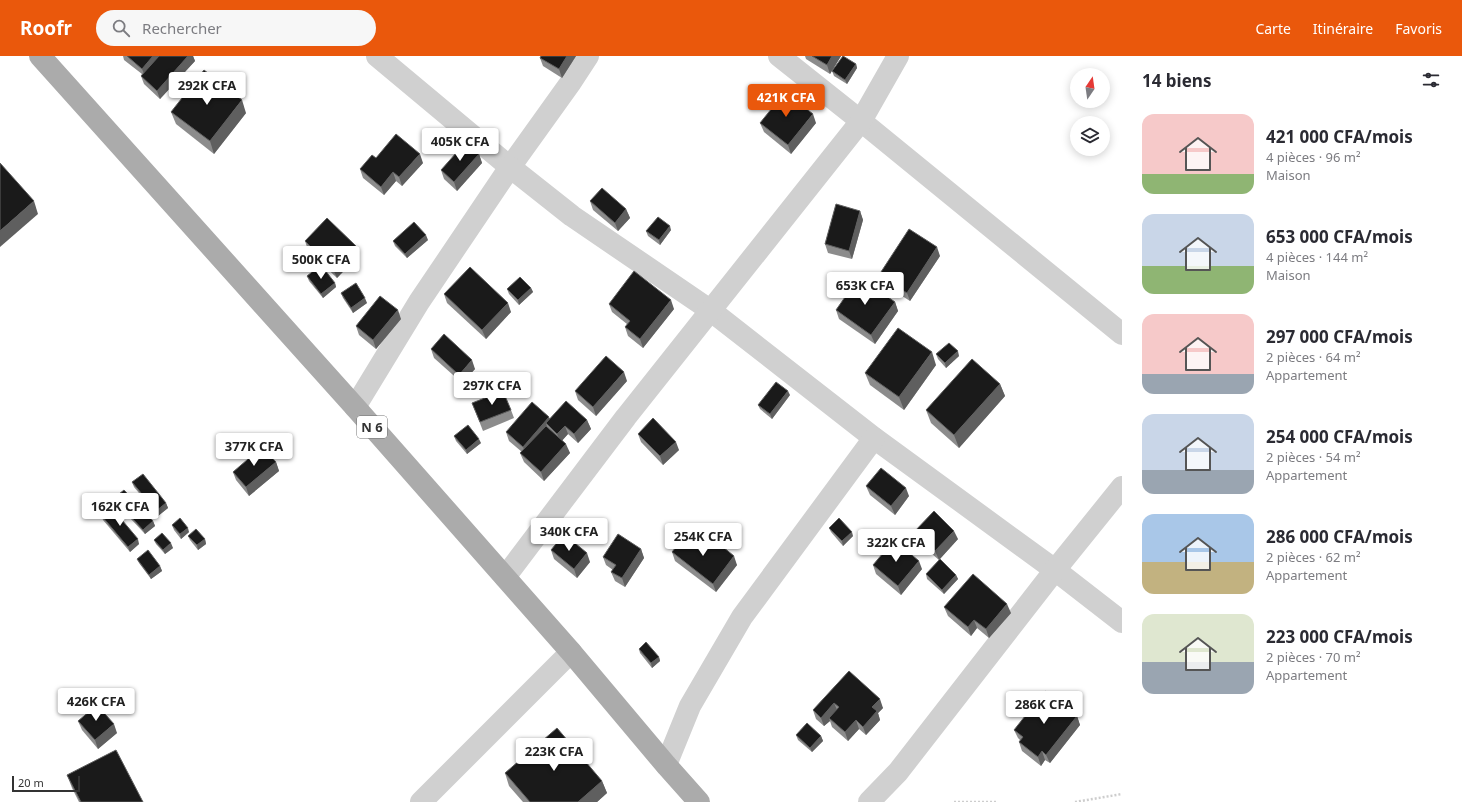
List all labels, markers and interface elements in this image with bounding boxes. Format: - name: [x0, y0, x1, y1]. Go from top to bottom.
- search box: [96, 10, 376, 46]
- text: Roofr: [20, 15, 72, 41]
- icon: search: [110, 17, 132, 39]
- text: Rechercher: [142, 18, 222, 38]
- text: Carte: [1255, 19, 1291, 38]
- text: Itinéraire: [1313, 19, 1373, 38]
- text: Favoris: [1395, 19, 1442, 38]
- north arrow: [1070, 68, 1110, 108]
- map controls: [1070, 68, 1110, 156]
- text: 14 biens: [1142, 69, 1211, 92]
- icon: filters: [1420, 69, 1442, 91]
- pin: 292K CFA: [166, 72, 248, 106]
- text: 292K CFA: [178, 76, 236, 94]
- pin: 421K CFA: [745, 84, 827, 118]
- text: 421K CFA: [757, 88, 815, 106]
- button: layers: [1070, 116, 1110, 156]
- text: 421 000 CFA/mois: [1266, 125, 1413, 148]
- pin: 405K CFA: [419, 128, 501, 162]
- icon: home: [1174, 130, 1222, 178]
- text: 405K CFA: [431, 132, 489, 150]
- text: 4 pièces · 96 m²: [1266, 148, 1361, 166]
- text: Maison: [1266, 166, 1311, 184]
- text: 653 000 CFA/mois: [1266, 225, 1413, 248]
- icon: home: [1174, 230, 1222, 278]
- pin: 500K CFA: [280, 246, 362, 280]
- text: 4 pièces · 144 m²: [1266, 248, 1368, 266]
- text: 500K CFA: [292, 250, 350, 268]
- text: Maison: [1266, 266, 1311, 284]
- pin: 653K CFA: [824, 272, 906, 306]
- text: 653K CFA: [836, 276, 894, 294]
- text: 297 000 CFA/mois: [1266, 325, 1413, 348]
- icon: home: [1174, 330, 1222, 378]
- text: 2 pièces · 64 m²: [1266, 348, 1361, 366]
- text: Appartement: [1266, 366, 1347, 384]
- pin: 297K CFA: [451, 372, 533, 406]
- text: 297K CFA: [463, 376, 521, 394]
- road number: N 6: [357, 416, 387, 438]
- text: 254 000 CFA/mois: [1266, 425, 1413, 448]
- icon: home: [1174, 430, 1222, 478]
- pin: 377K CFA: [213, 433, 295, 467]
- text: 377K CFA: [225, 437, 283, 455]
- text: 2 pièces · 54 m²: [1266, 448, 1361, 466]
- text: Appartement: [1266, 466, 1347, 484]
- pin: 162K CFA: [79, 493, 161, 527]
- text: 162K CFA: [91, 497, 149, 515]
- pin: 340K CFA: [528, 518, 610, 552]
- text: 340K CFA: [540, 522, 598, 540]
- pin: 254K CFA: [662, 523, 744, 557]
- text: 286 000 CFA/mois: [1266, 525, 1413, 548]
- text: 254K CFA: [674, 527, 732, 545]
- pin: 322K CFA: [855, 529, 937, 563]
- icon: home: [1174, 530, 1222, 578]
- text: 322K CFA: [867, 533, 925, 551]
- text: 2 pièces · 62 m²: [1266, 548, 1361, 566]
- text: Appartement: [1266, 566, 1347, 584]
- text: 223 000 CFA/mois: [1266, 625, 1413, 648]
- icon: home: [1174, 630, 1222, 678]
- text: 2 pièces · 70 m²: [1266, 648, 1361, 666]
- text: Appartement: [1266, 666, 1347, 684]
- pin: 426K CFA: [55, 688, 137, 722]
- pin: 286K CFA: [1003, 691, 1085, 725]
- text: 426K CFA: [67, 692, 125, 710]
- text: 286K CFA: [1015, 695, 1073, 713]
- pin: 223K CFA: [513, 738, 595, 772]
- text: 223K CFA: [525, 742, 583, 760]
- scale bar: [12, 774, 80, 793]
- text: 20 m: [18, 775, 44, 790]

